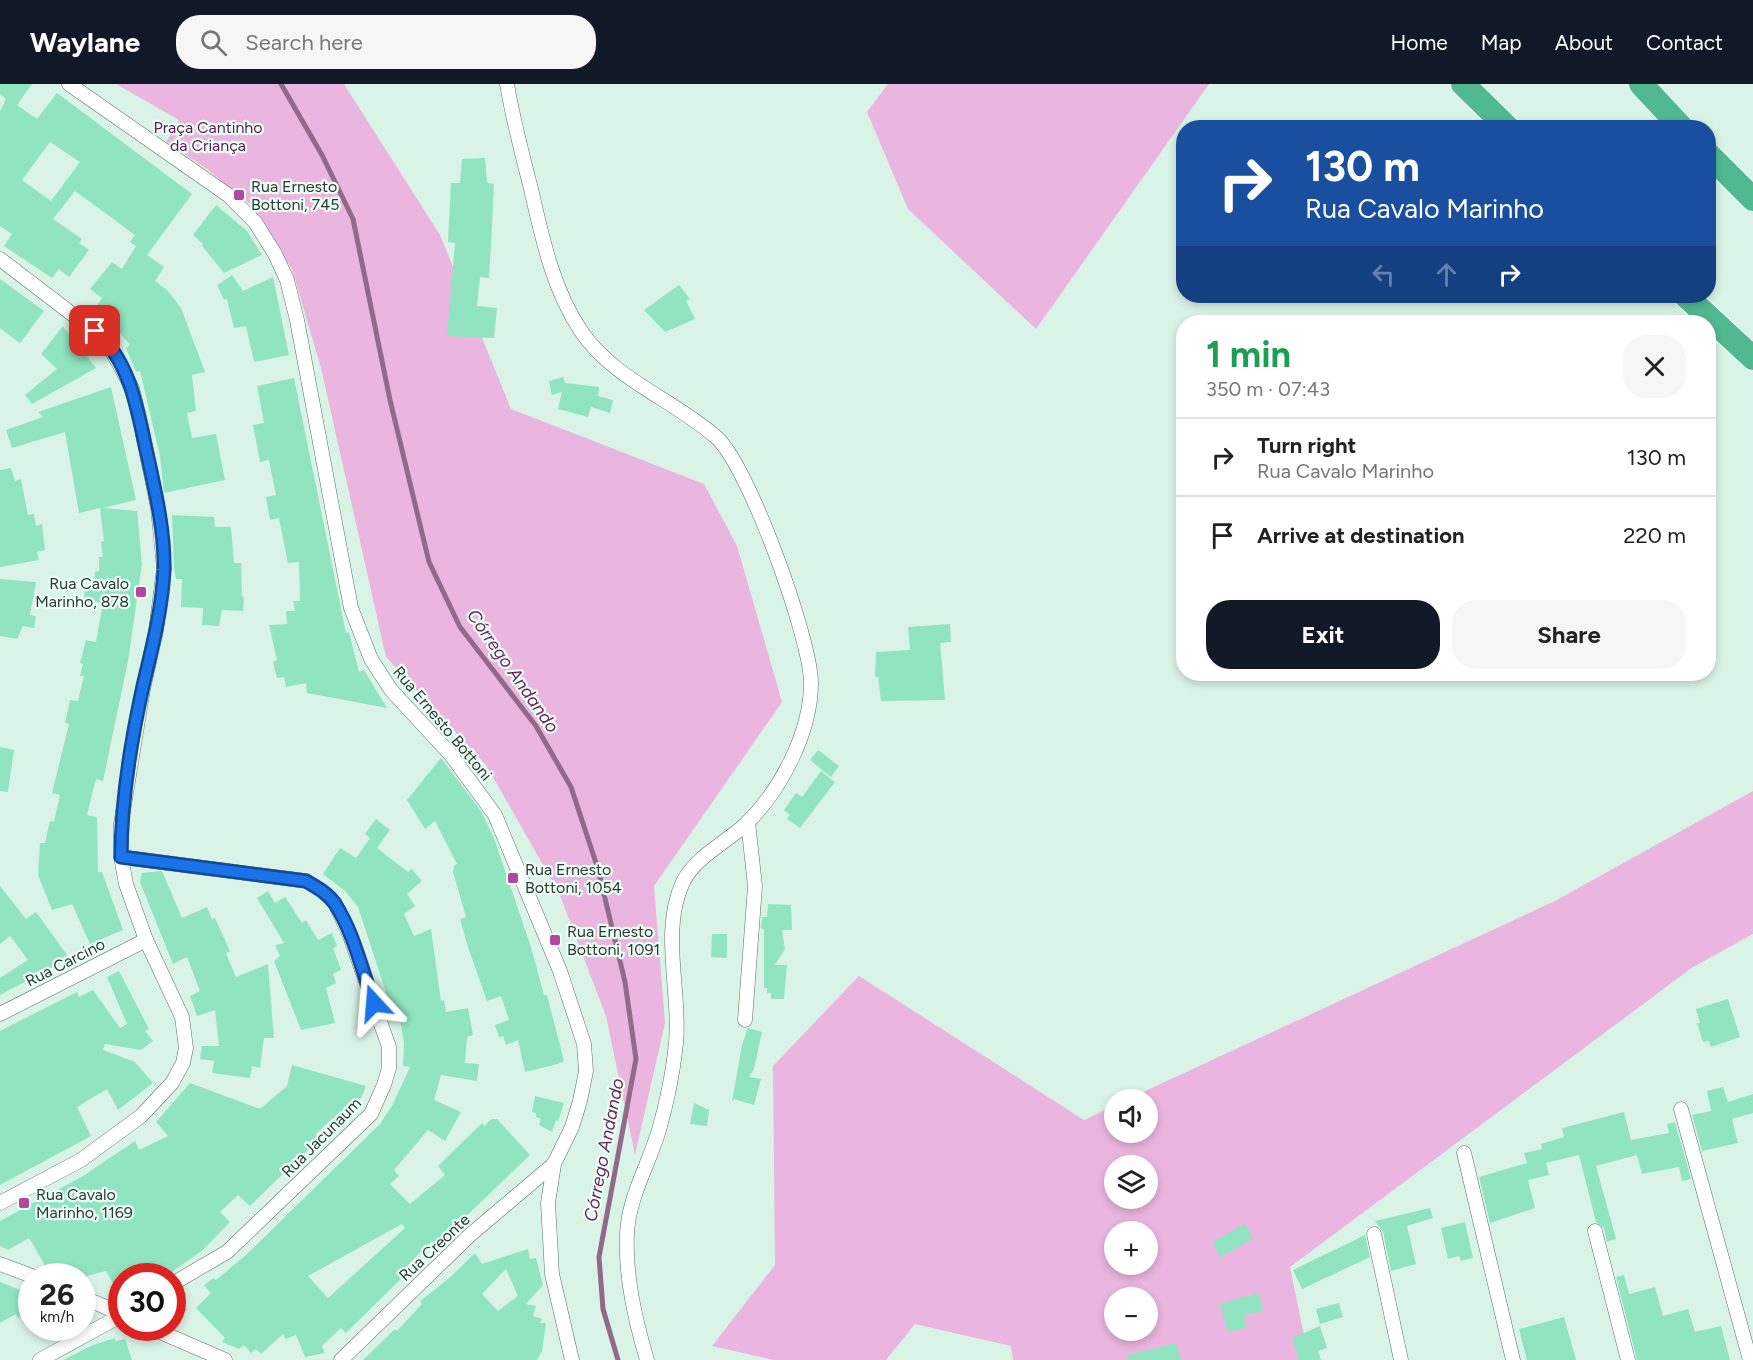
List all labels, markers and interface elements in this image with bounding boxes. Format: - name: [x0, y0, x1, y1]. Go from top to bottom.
- search box: [176, 15, 596, 69]
- text: Waylane: [30, 25, 140, 59]
- icon: search: [197, 26, 230, 59]
- text: Search here: [245, 29, 363, 56]
- text: Home: [1391, 30, 1448, 55]
- text: Map: [1481, 30, 1522, 55]
- text: About: [1555, 30, 1613, 55]
- text: Contact: [1646, 30, 1723, 55]
- park label: Praça Cantinho da Criança: [153, 118, 263, 155]
- text: 130 m: [1305, 141, 1420, 192]
- icon: right: [1206, 144, 1284, 222]
- place label: Rua Ernesto Bottoni, 745: [251, 177, 339, 214]
- marker: Rua Ernesto Bottoni, 745: [232, 188, 246, 202]
- text: Rua Cavalo Marinho: [1305, 192, 1544, 225]
- icon: left: [1367, 258, 1400, 291]
- icon: ahead: [1430, 258, 1463, 291]
- icon: right: [1493, 258, 1526, 291]
- pin: [69, 305, 120, 356]
- icon: arrive: [78, 314, 111, 347]
- text: 1 min: [1206, 333, 1291, 376]
- button: close: [1623, 335, 1686, 398]
- text: 350 m · 07:43: [1206, 377, 1330, 401]
- text: Turn right: [1257, 432, 1356, 459]
- icon: right: [1206, 441, 1239, 474]
- text: 130 m: [1627, 444, 1686, 471]
- text: Rua Cavalo Marinho: [1257, 459, 1434, 483]
- icon: arrive: [1206, 519, 1239, 552]
- text: Arrive at destination: [1257, 522, 1465, 549]
- text: 220 m: [1623, 522, 1686, 549]
- place label: Rua Cavalo Marinho, 878: [35, 574, 129, 611]
- marker: Rua Cavalo Marinho, 878: [134, 585, 148, 599]
- button: Exit: [1206, 600, 1440, 669]
- button: Share: [1452, 600, 1686, 669]
- water label: Córrego Andando: [462, 605, 564, 737]
- street label: Rua Ernesto Bottoni: [389, 662, 496, 784]
- place label: Rua Ernesto Bottoni, 1054: [525, 860, 622, 897]
- marker: Rua Ernesto Bottoni, 1054: [506, 871, 520, 885]
- place label: Rua Ernesto Bottoni, 1091: [567, 922, 660, 959]
- marker: Rua Ernesto Bottoni, 1091: [548, 933, 562, 947]
- street label: Rua Carcino: [22, 934, 108, 991]
- position arrow: [342, 971, 406, 1035]
- water label: Córrego Andando: [579, 1076, 629, 1224]
- map controls: [1104, 1089, 1158, 1341]
- button: sound: [1104, 1089, 1158, 1143]
- street label: Rua Jacunaum: [278, 1094, 365, 1181]
- button: layers: [1104, 1155, 1158, 1209]
- place label: Rua Cavalo Marinho, 1169: [36, 1185, 133, 1222]
- marker: Rua Cavalo Marinho, 1169: [17, 1196, 31, 1210]
- street label: Rua Creonte: [395, 1210, 474, 1285]
- button: +: [1104, 1221, 1158, 1275]
- speed limit sign: 30: [108, 1263, 186, 1341]
- text: 26: [40, 1276, 74, 1313]
- button: −: [1104, 1287, 1158, 1341]
- text: km/h: [40, 1308, 74, 1326]

